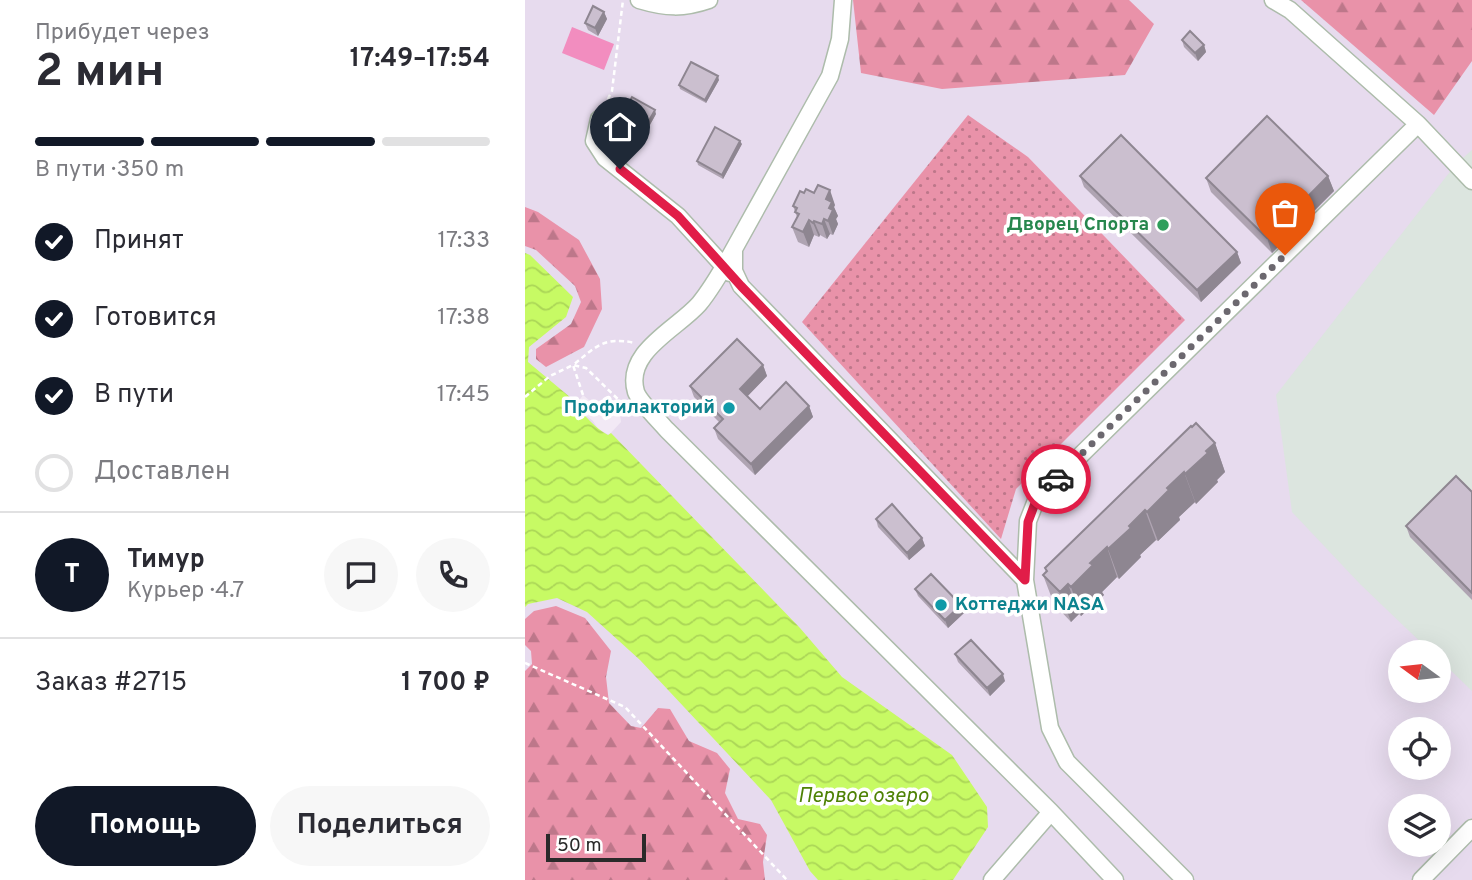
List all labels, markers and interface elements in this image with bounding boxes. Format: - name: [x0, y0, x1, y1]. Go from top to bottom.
- text: Прибудет через: [35, 19, 210, 48]
- text: 17:49–17:54: [350, 43, 490, 76]
- text: 2 мин: [35, 44, 164, 103]
- pin: [590, 97, 650, 169]
- icon: home: [601, 108, 639, 146]
- text: В пути · 350 m: [35, 156, 184, 185]
- pin: [1255, 183, 1315, 255]
- icon: bag: [1266, 194, 1304, 232]
- place label: Дворец Спорта: [1006, 213, 1149, 237]
- marker: Дворец Спорта: [1155, 217, 1171, 233]
- icon: check: [35, 223, 73, 261]
- text: Принят: [94, 225, 184, 258]
- text: 17:33: [438, 227, 490, 256]
- icon: check: [35, 300, 73, 338]
- text: Готовится: [94, 302, 217, 335]
- text: 17:38: [437, 304, 490, 333]
- icon: check: [35, 377, 73, 415]
- text: В пути: [94, 379, 174, 412]
- text: 17:45: [437, 381, 490, 410]
- place label: Профилакторий: [564, 396, 715, 420]
- marker: Профилакторий: [721, 400, 737, 416]
- courier: [1021, 444, 1091, 514]
- text: Доставлен: [94, 456, 230, 489]
- icon: car: [1037, 460, 1075, 498]
- button: chat: [324, 538, 398, 612]
- button: phone: [416, 538, 490, 612]
- text: Тимур: [127, 544, 205, 577]
- text: Т: [64, 559, 80, 592]
- text: Курьер · 4.7: [127, 577, 244, 606]
- place label: Коттеджи NASA: [955, 593, 1105, 617]
- marker: Коттеджи NASA: [933, 597, 949, 613]
- north arrow: [1388, 640, 1451, 704]
- map controls: [1388, 640, 1451, 857]
- text: Заказ #2715: [35, 667, 187, 700]
- text: 1 700 ₽: [401, 667, 490, 700]
- button: locate: [1388, 717, 1451, 780]
- water label: Первое озеро: [798, 783, 929, 810]
- button: Помощь: [35, 786, 256, 866]
- button: Поделиться: [270, 786, 490, 866]
- button: layers: [1388, 794, 1451, 857]
- scale bar: [546, 831, 646, 863]
- text: 50 m: [557, 834, 602, 858]

